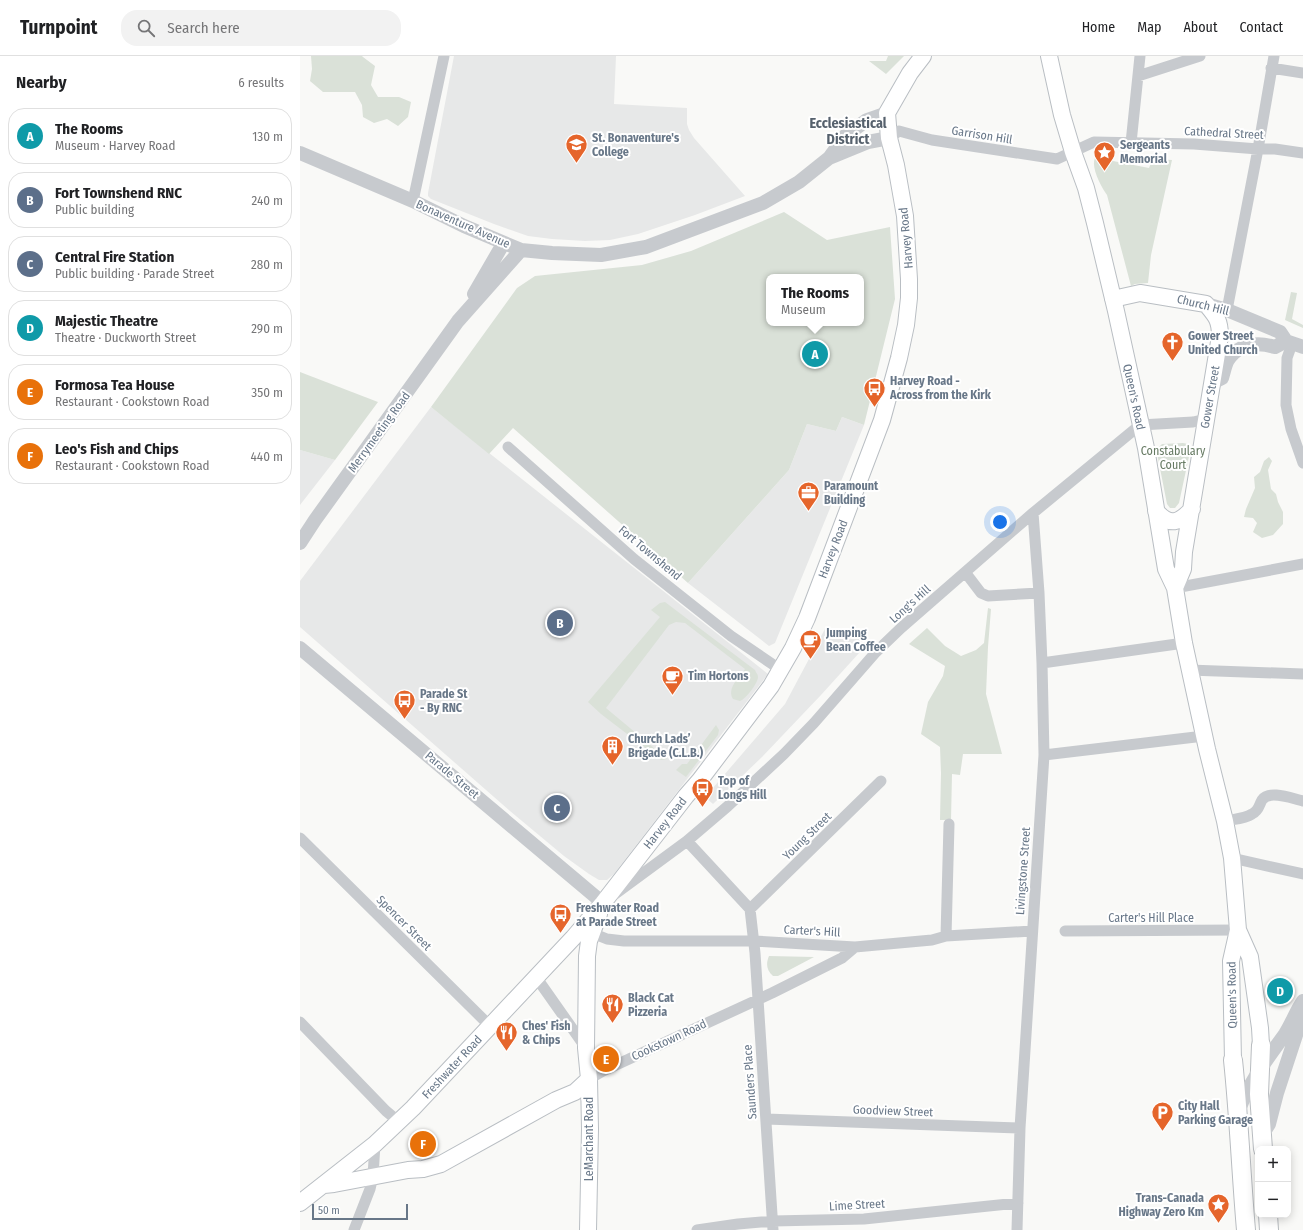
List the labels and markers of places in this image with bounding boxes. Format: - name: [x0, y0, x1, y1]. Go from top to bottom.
- place label: St. Bonaventure's College: [592, 131, 680, 159]
- school or university icon: St. Bonaventure's College: [563, 132, 589, 165]
- place label: Sergeants Memorial: [1120, 138, 1171, 166]
- place icon: Sergeants Memorial: [1091, 139, 1117, 172]
- place label: Gower Street United Church: [1188, 329, 1258, 357]
- church icon: Gower Street United Church: [1160, 330, 1186, 363]
- pin: A: [802, 339, 828, 369]
- place label: Harvey Road - Across from the Kirk: [889, 374, 992, 402]
- bus stop icon: Harvey Road - Across from the Kirk: [862, 375, 888, 408]
- place label: Paramount Building: [824, 479, 879, 507]
- office icon: Paramount Building: [795, 480, 821, 513]
- pin: B: [547, 608, 573, 638]
- place label: Jumping Bean Coffee: [825, 626, 886, 654]
- cafe icon: Jumping Bean Coffee: [797, 627, 823, 660]
- cafe icon: Tim Hortons: [660, 663, 686, 696]
- place label: Tim Hortons: [688, 669, 749, 683]
- place label: Parade St - By RNC: [420, 687, 468, 715]
- bus stop icon: Parade St - By RNC: [391, 688, 417, 721]
- place label: Church Lads’ Brigade (C.L.B.): [628, 732, 703, 760]
- building icon: Church Lads’ Brigade (C.L.B.): [599, 733, 625, 766]
- place label: Top of Longs Hill: [718, 774, 767, 802]
- bus stop icon: Top of Longs Hill: [690, 775, 716, 808]
- pin: C: [544, 793, 570, 823]
- place label: Freshwater Road at Parade Street: [576, 901, 659, 929]
- bus stop icon: Freshwater Road at Parade Street: [548, 902, 574, 935]
- pin: D: [1267, 976, 1293, 1006]
- place label: Black Cat Pizzeria: [628, 991, 675, 1019]
- restaurant icon: Black Cat Pizzeria: [599, 992, 625, 1025]
- place label: Ches' Fish & Chips: [522, 1019, 570, 1047]
- restaurant icon: Ches' Fish & Chips: [493, 1020, 519, 1053]
- pin: E: [593, 1044, 619, 1074]
- place label: City Hall Parking Garage: [1178, 1099, 1253, 1127]
- parking icon: City Hall Parking Garage: [1150, 1100, 1176, 1133]
- pin: F: [410, 1129, 436, 1159]
- place label: Trans-Canada Highway Zero Km: [1119, 1191, 1204, 1219]
- place icon: Trans-Canada Highway Zero Km: [1206, 1192, 1232, 1225]

